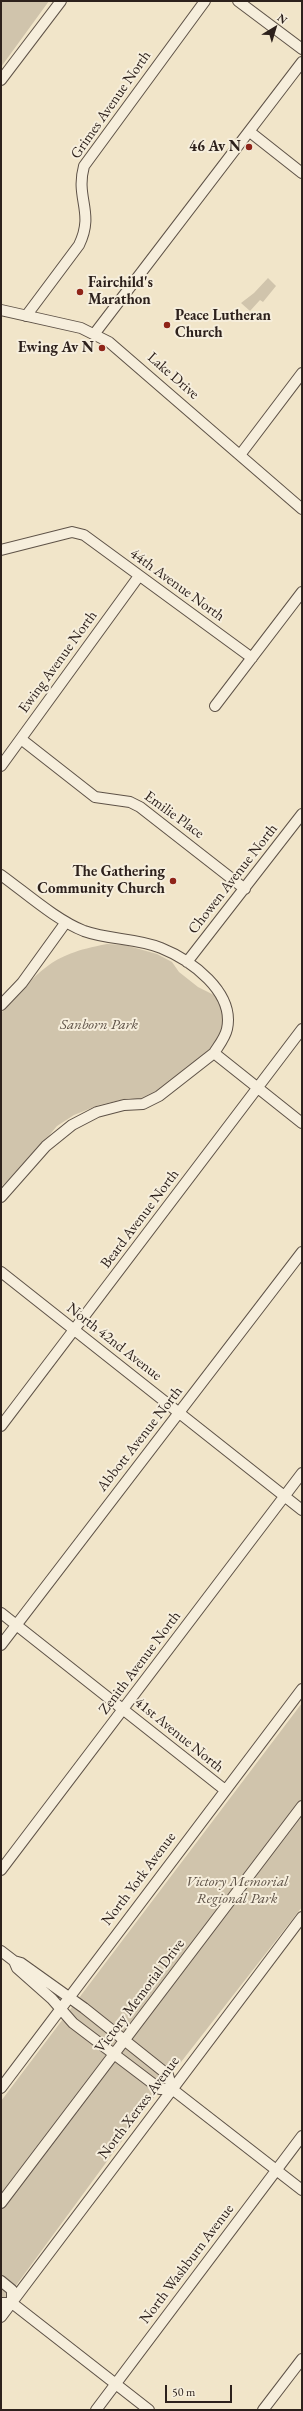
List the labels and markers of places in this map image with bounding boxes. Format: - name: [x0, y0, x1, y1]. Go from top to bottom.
- place label: 46 Av N: [189, 138, 241, 156]
- marker: 46 Av N: [244, 142, 254, 152]
- place label: Fairchild's Marathon: [88, 274, 153, 309]
- marker: Fairchild's Marathon: [75, 287, 85, 297]
- place label: Peace Lutheran Church: [175, 307, 271, 342]
- marker: Peace Lutheran Church: [162, 320, 172, 330]
- place label: Ewing Av N: [18, 339, 94, 357]
- marker: Ewing Av N: [97, 343, 107, 353]
- place label: The Gathering Community Church: [37, 863, 165, 898]
- marker: The Gathering Community Church: [168, 876, 178, 886]

